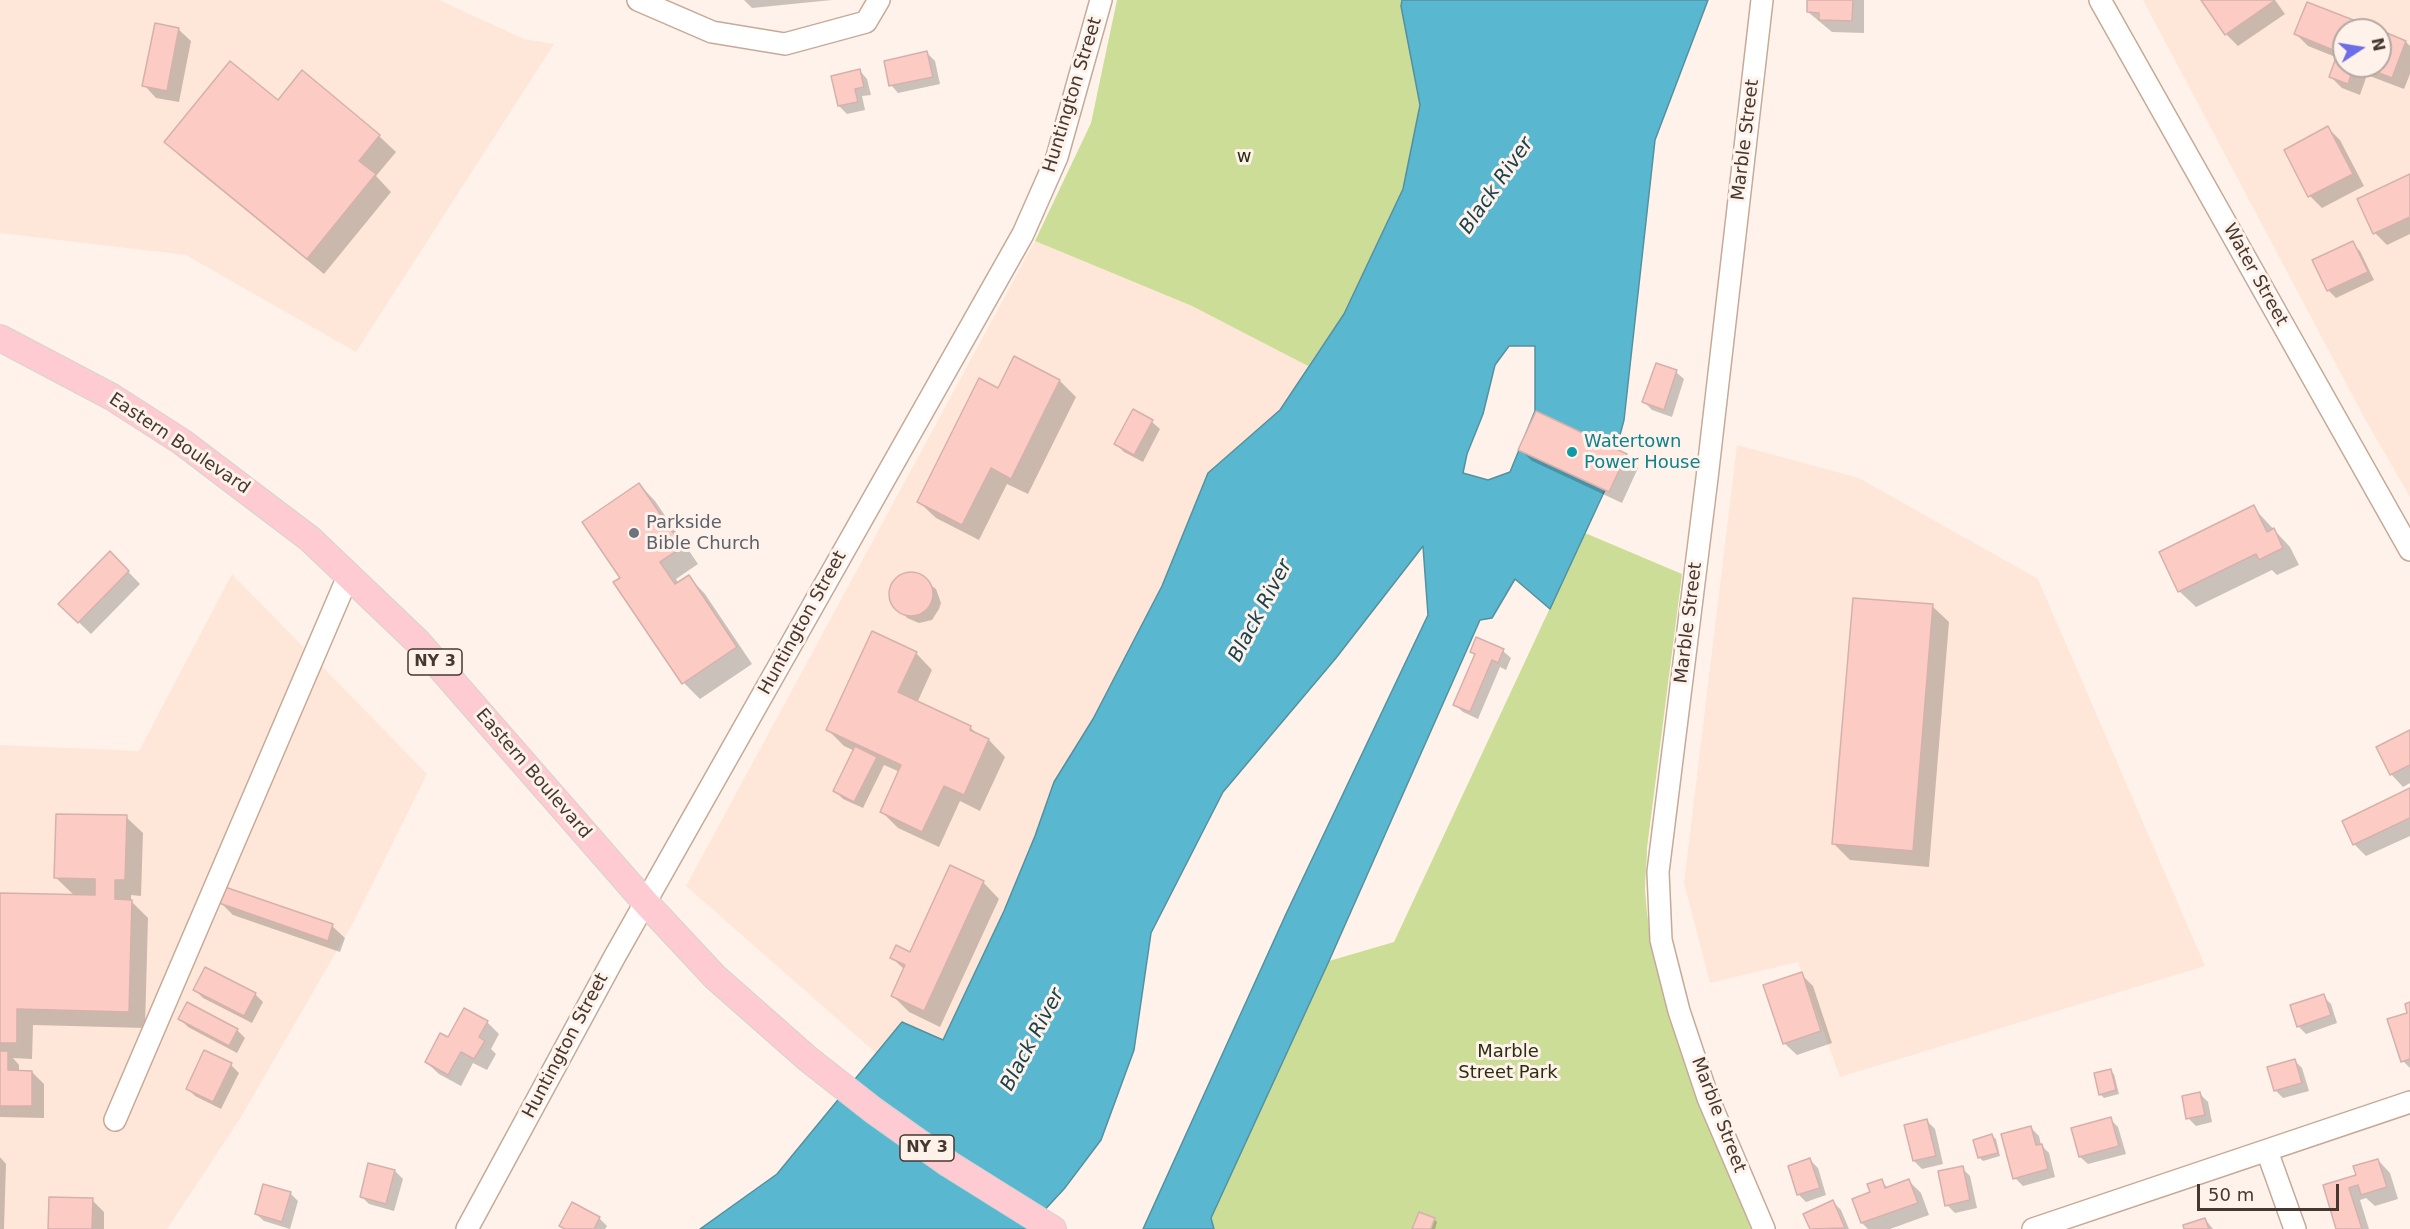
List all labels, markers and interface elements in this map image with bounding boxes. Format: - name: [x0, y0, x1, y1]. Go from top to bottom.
- street label: Huntington Street: [1039, 15, 1107, 175]
- north arrow: [2332, 18, 2392, 78]
- text: N: [2367, 36, 2389, 53]
- street label: Marble Street: [1728, 78, 1764, 202]
- water label: Black River: [1455, 133, 1539, 239]
- park label: w: [1237, 146, 1251, 168]
- street label: Water Street: [2218, 220, 2292, 330]
- street label: Eastern Boulevard: [104, 389, 254, 499]
- place label: Watertown Power House: [1584, 431, 1701, 474]
- marker: Watertown Power House: [1565, 445, 1579, 459]
- place label: Parkside Bible Church: [646, 512, 760, 554]
- marker: Parkside Bible Church: [627, 526, 641, 540]
- street label: Huntington Street: [754, 547, 852, 699]
- water label: Black River: [1224, 556, 1298, 666]
- street label: Marble Street: [1671, 561, 1707, 685]
- road number: NY 3: [408, 649, 462, 675]
- street label: Eastern Boulevard: [471, 705, 595, 843]
- street label: Huntington Street: [519, 970, 613, 1122]
- water label: Black River: [996, 985, 1070, 1095]
- park label: Marble Street Park: [1458, 1041, 1558, 1084]
- street label: Marble Street: [1686, 1054, 1750, 1176]
- road number: NY 3: [900, 1135, 954, 1161]
- scale bar: [2200, 1172, 2342, 1210]
- text: 50 m: [2208, 1184, 2254, 1205]

